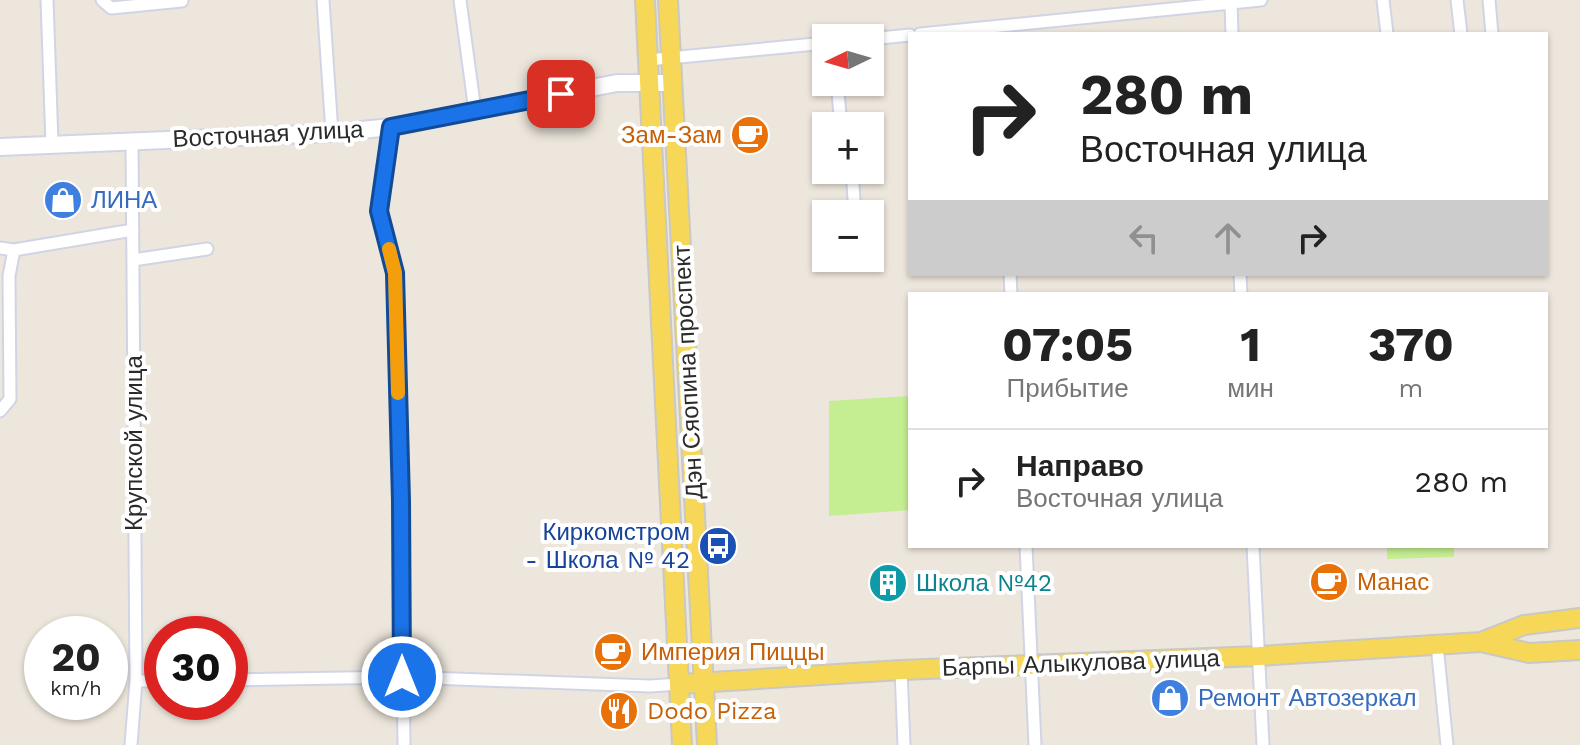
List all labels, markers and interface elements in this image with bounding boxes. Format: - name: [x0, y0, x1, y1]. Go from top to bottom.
- north arrow: [812, 24, 884, 96]
- map controls: [812, 24, 884, 272]
- pin: [527, 60, 595, 128]
- text: 280 m: [1080, 62, 1253, 128]
- icon: right: [948, 64, 1052, 168]
- icon: arrive: [539, 72, 583, 116]
- button: +: [812, 112, 884, 184]
- cafe icon: Зам-Зам: [729, 114, 771, 156]
- street label: Восточная улица: [172, 115, 365, 153]
- place label: Зам-Зам: [621, 121, 722, 149]
- text: Восточная улица: [1080, 129, 1367, 171]
- shop icon: ЛИНА: [42, 179, 84, 221]
- place label: ЛИНА: [91, 186, 157, 214]
- button: −: [812, 200, 884, 272]
- icon: left: [1122, 216, 1166, 260]
- icon: ahead: [1206, 216, 1250, 260]
- icon: right: [1290, 216, 1334, 260]
- street label: Дэн Сяопина проспект: [667, 244, 709, 500]
- text: 07:05: [1002, 316, 1133, 373]
- text: 1: [1240, 316, 1261, 373]
- text: 370: [1368, 316, 1454, 373]
- street label: Крупской улица: [120, 354, 148, 531]
- text: Прибытие: [1007, 373, 1129, 403]
- text: мин: [1227, 373, 1274, 403]
- text: m: [1399, 373, 1423, 403]
- text: Направо: [1016, 448, 1144, 483]
- icon: right: [948, 459, 992, 503]
- text: 280 m: [1415, 464, 1508, 499]
- text: Восточная улица: [1016, 483, 1223, 513]
- place label: Киркомстром - Школа № 42: [525, 518, 690, 574]
- bus stop icon: Киркомстром - Школа № 42: [697, 525, 739, 567]
- cafe icon: Манас: [1308, 561, 1350, 603]
- building icon: Школа №42: [867, 562, 909, 604]
- place label: Манас: [1357, 568, 1429, 596]
- place label: Школа №42: [916, 569, 1052, 597]
- speed limit sign: 30: [144, 616, 248, 720]
- cafe icon: Империя Пиццы: [592, 631, 634, 673]
- text: 20: [51, 634, 101, 681]
- position arrow: [360, 635, 444, 719]
- place label: Империя Пиццы: [641, 638, 824, 666]
- street label: Барпы Алыкулова улица: [942, 644, 1221, 682]
- text: km/h: [50, 676, 102, 700]
- shop icon: Ремонт Автозеркал: [1149, 677, 1191, 719]
- place label: Ремонт Автозеркал: [1198, 684, 1416, 712]
- restaurant icon: Dodo Pizza: [598, 690, 640, 732]
- place label: Dodo Pizza: [647, 697, 777, 725]

